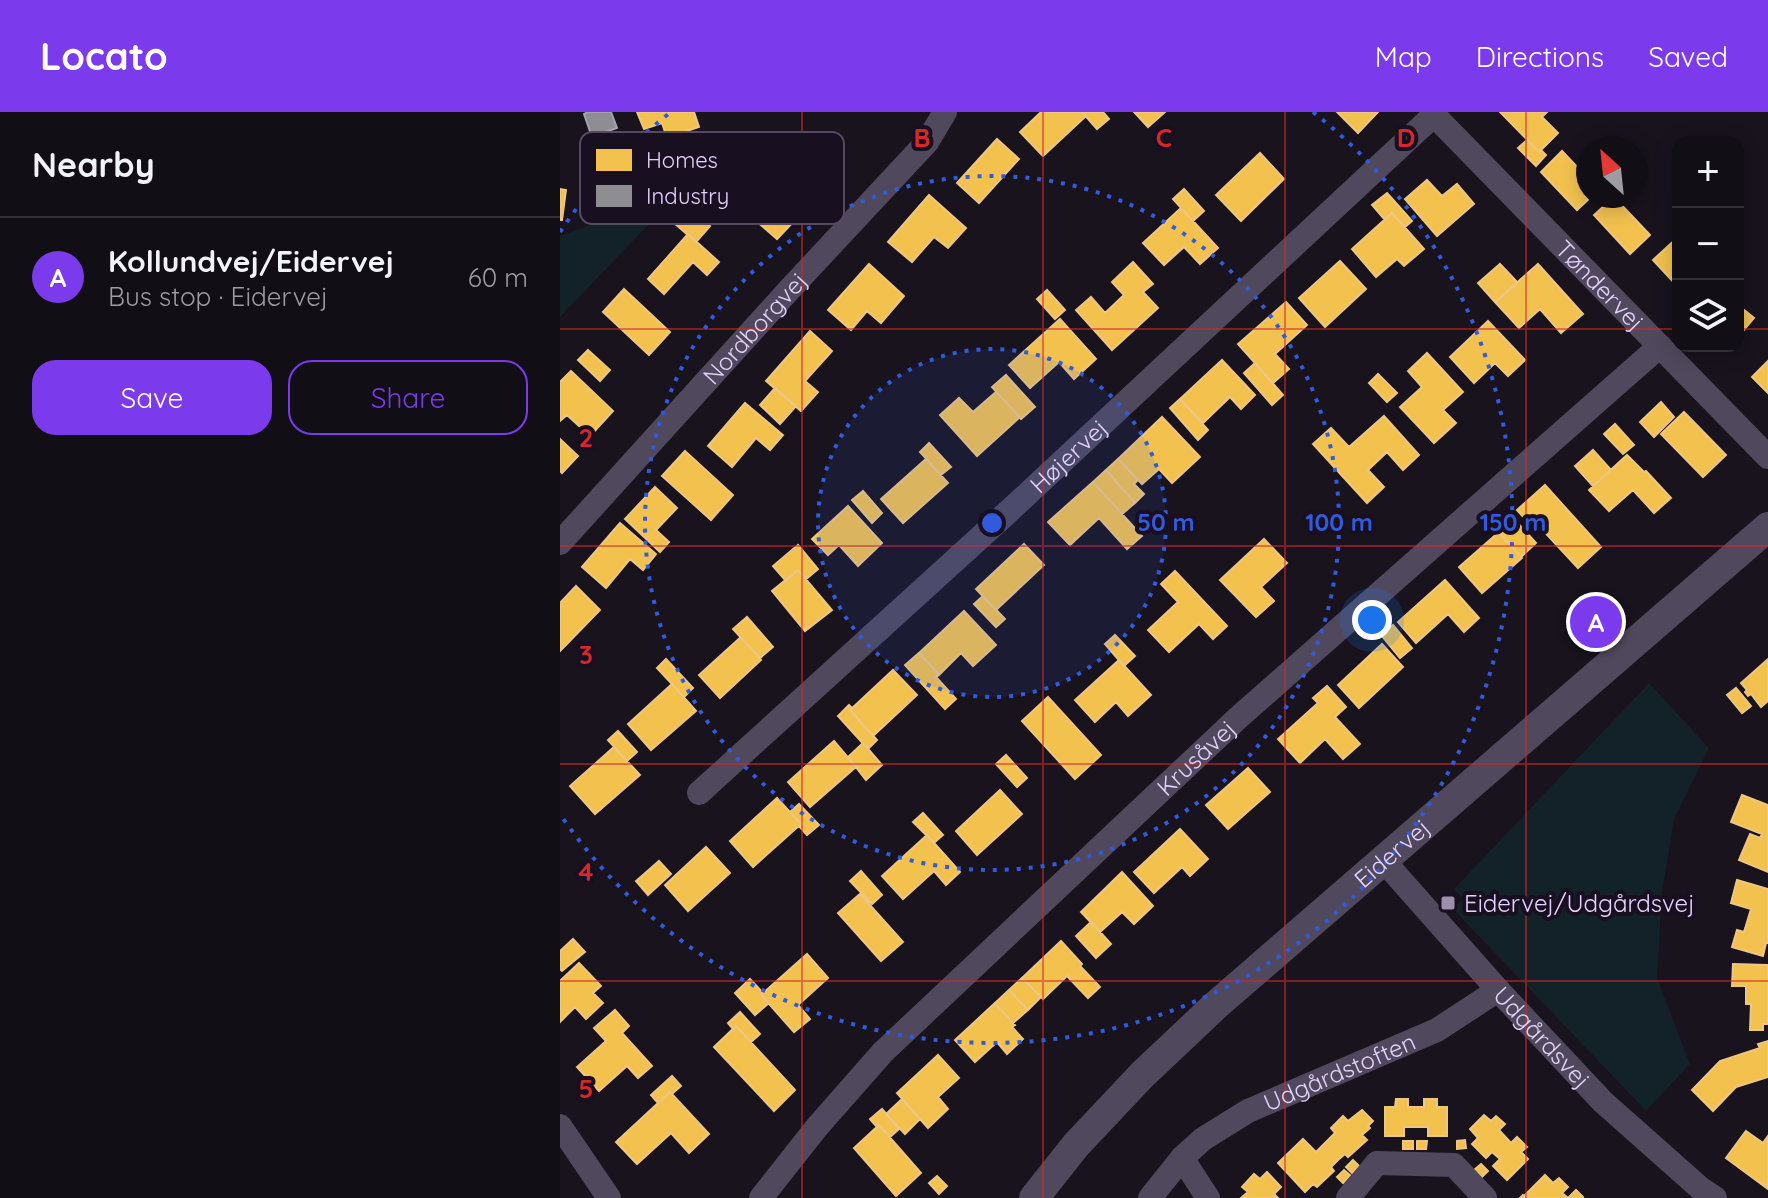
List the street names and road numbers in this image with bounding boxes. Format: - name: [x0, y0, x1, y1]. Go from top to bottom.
- street label: Tøndervej: [1550, 234, 1651, 336]
- street label: Nordborgvej: [696, 266, 813, 390]
- street label: Højervej: [1023, 413, 1113, 499]
- street label: Krusåvej: [1150, 713, 1242, 802]
- street label: Eidervej: [1348, 812, 1435, 894]
- street label: Udgårdsvej: [1487, 980, 1597, 1094]
- street label: Udgårdstoften: [1259, 1026, 1420, 1118]

